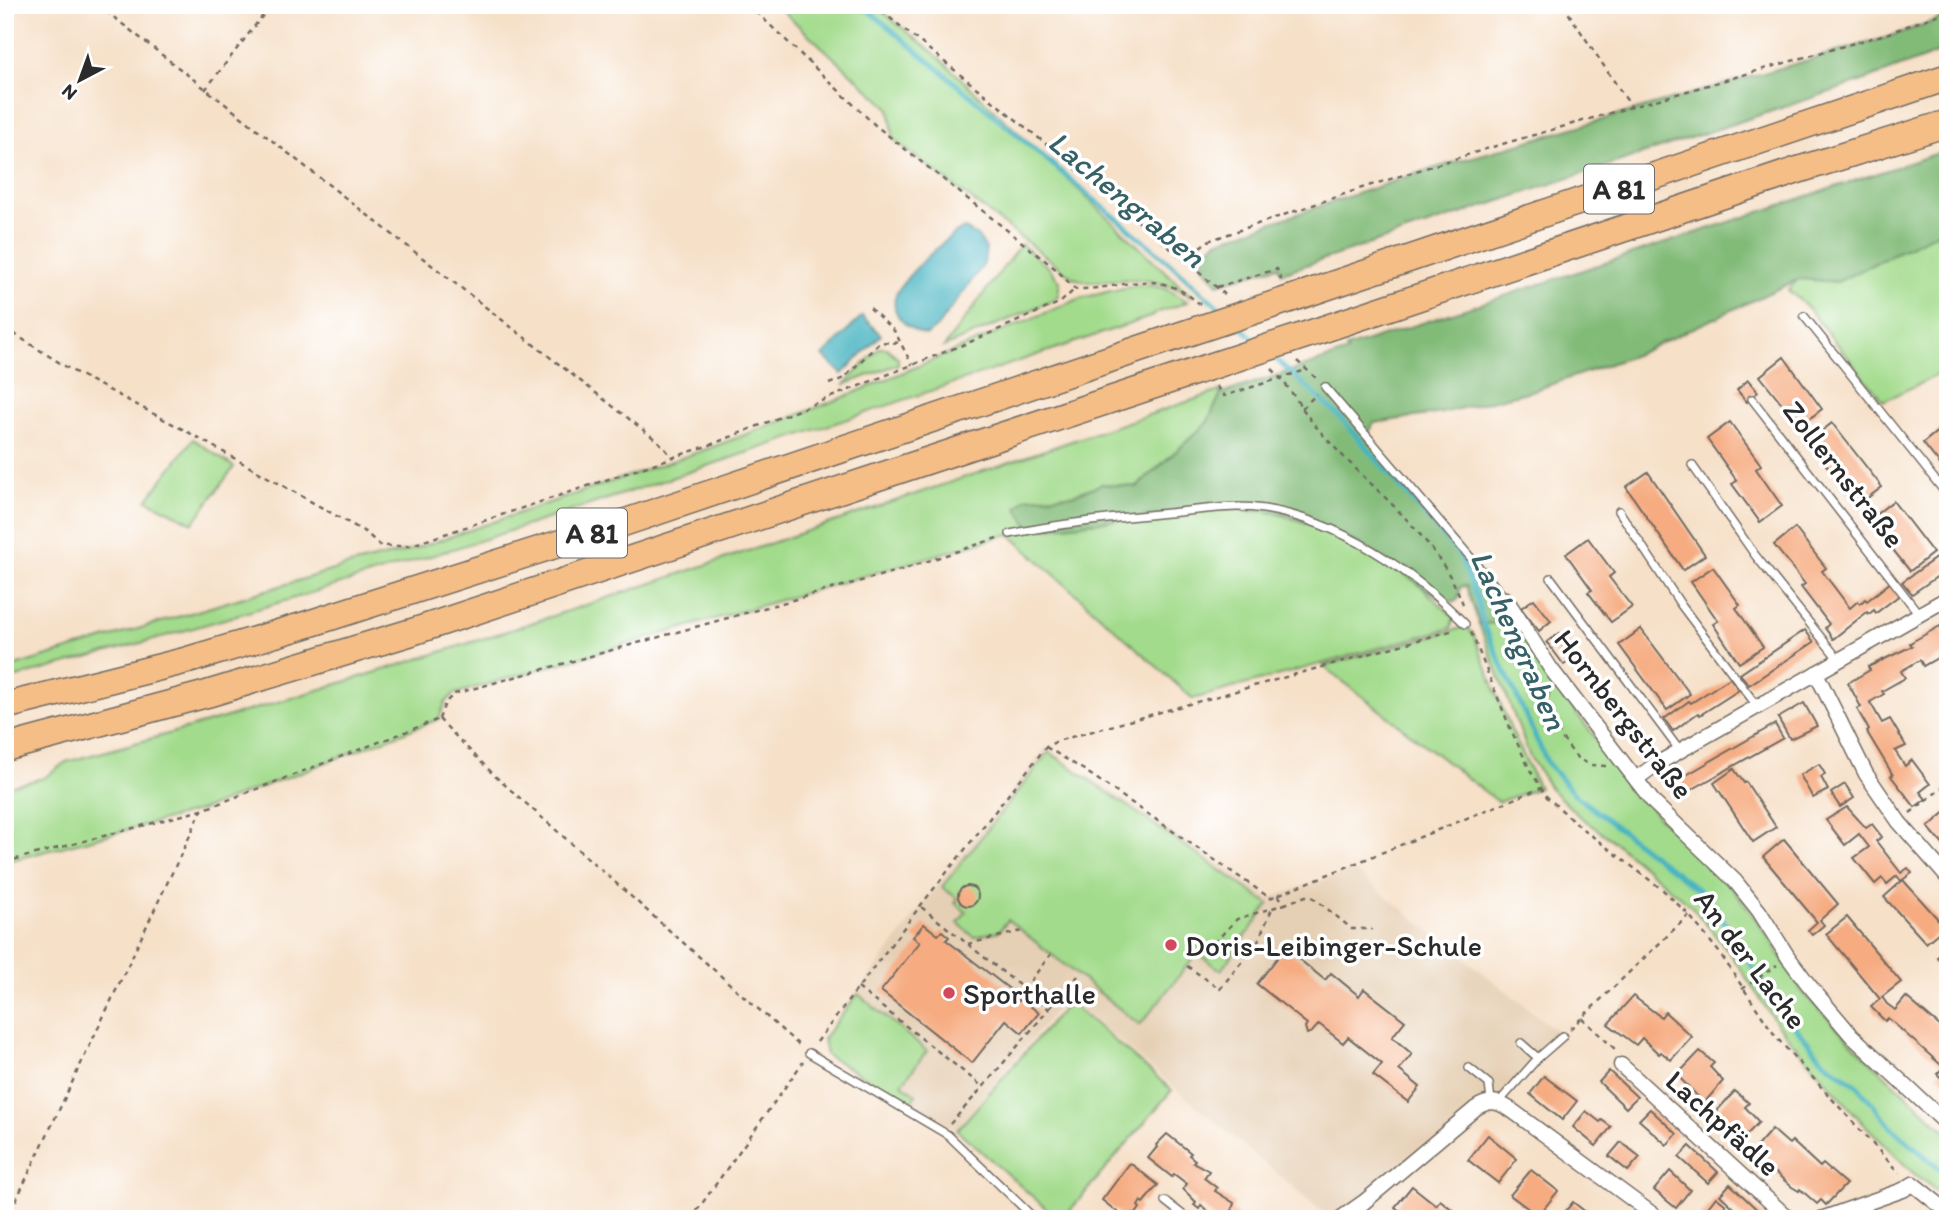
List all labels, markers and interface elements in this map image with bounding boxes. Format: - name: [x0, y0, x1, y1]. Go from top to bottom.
- north arrow: [46, 46, 116, 116]
- text: N: [57, 80, 82, 105]
- water label: Lachengraben: [1041, 123, 1213, 275]
- road number: A 81: [1584, 164, 1654, 214]
- street label: Zollernstraße: [1775, 393, 1913, 555]
- road number: A 81: [557, 508, 627, 558]
- water label: Lachengraben: [1462, 544, 1576, 736]
- street label: Hornbergstraße: [1546, 622, 1702, 806]
- street label: An der Lache: [1686, 882, 1816, 1036]
- place label: Doris-Leibinger-Schule: [1185, 927, 1482, 964]
- marker: Doris-Leibinger-Schule: [1163, 937, 1179, 953]
- place label: Sporthalle: [963, 975, 1096, 1012]
- marker: Sporthalle: [941, 985, 957, 1001]
- street label: Lachpfädle: [1658, 1062, 1788, 1184]

